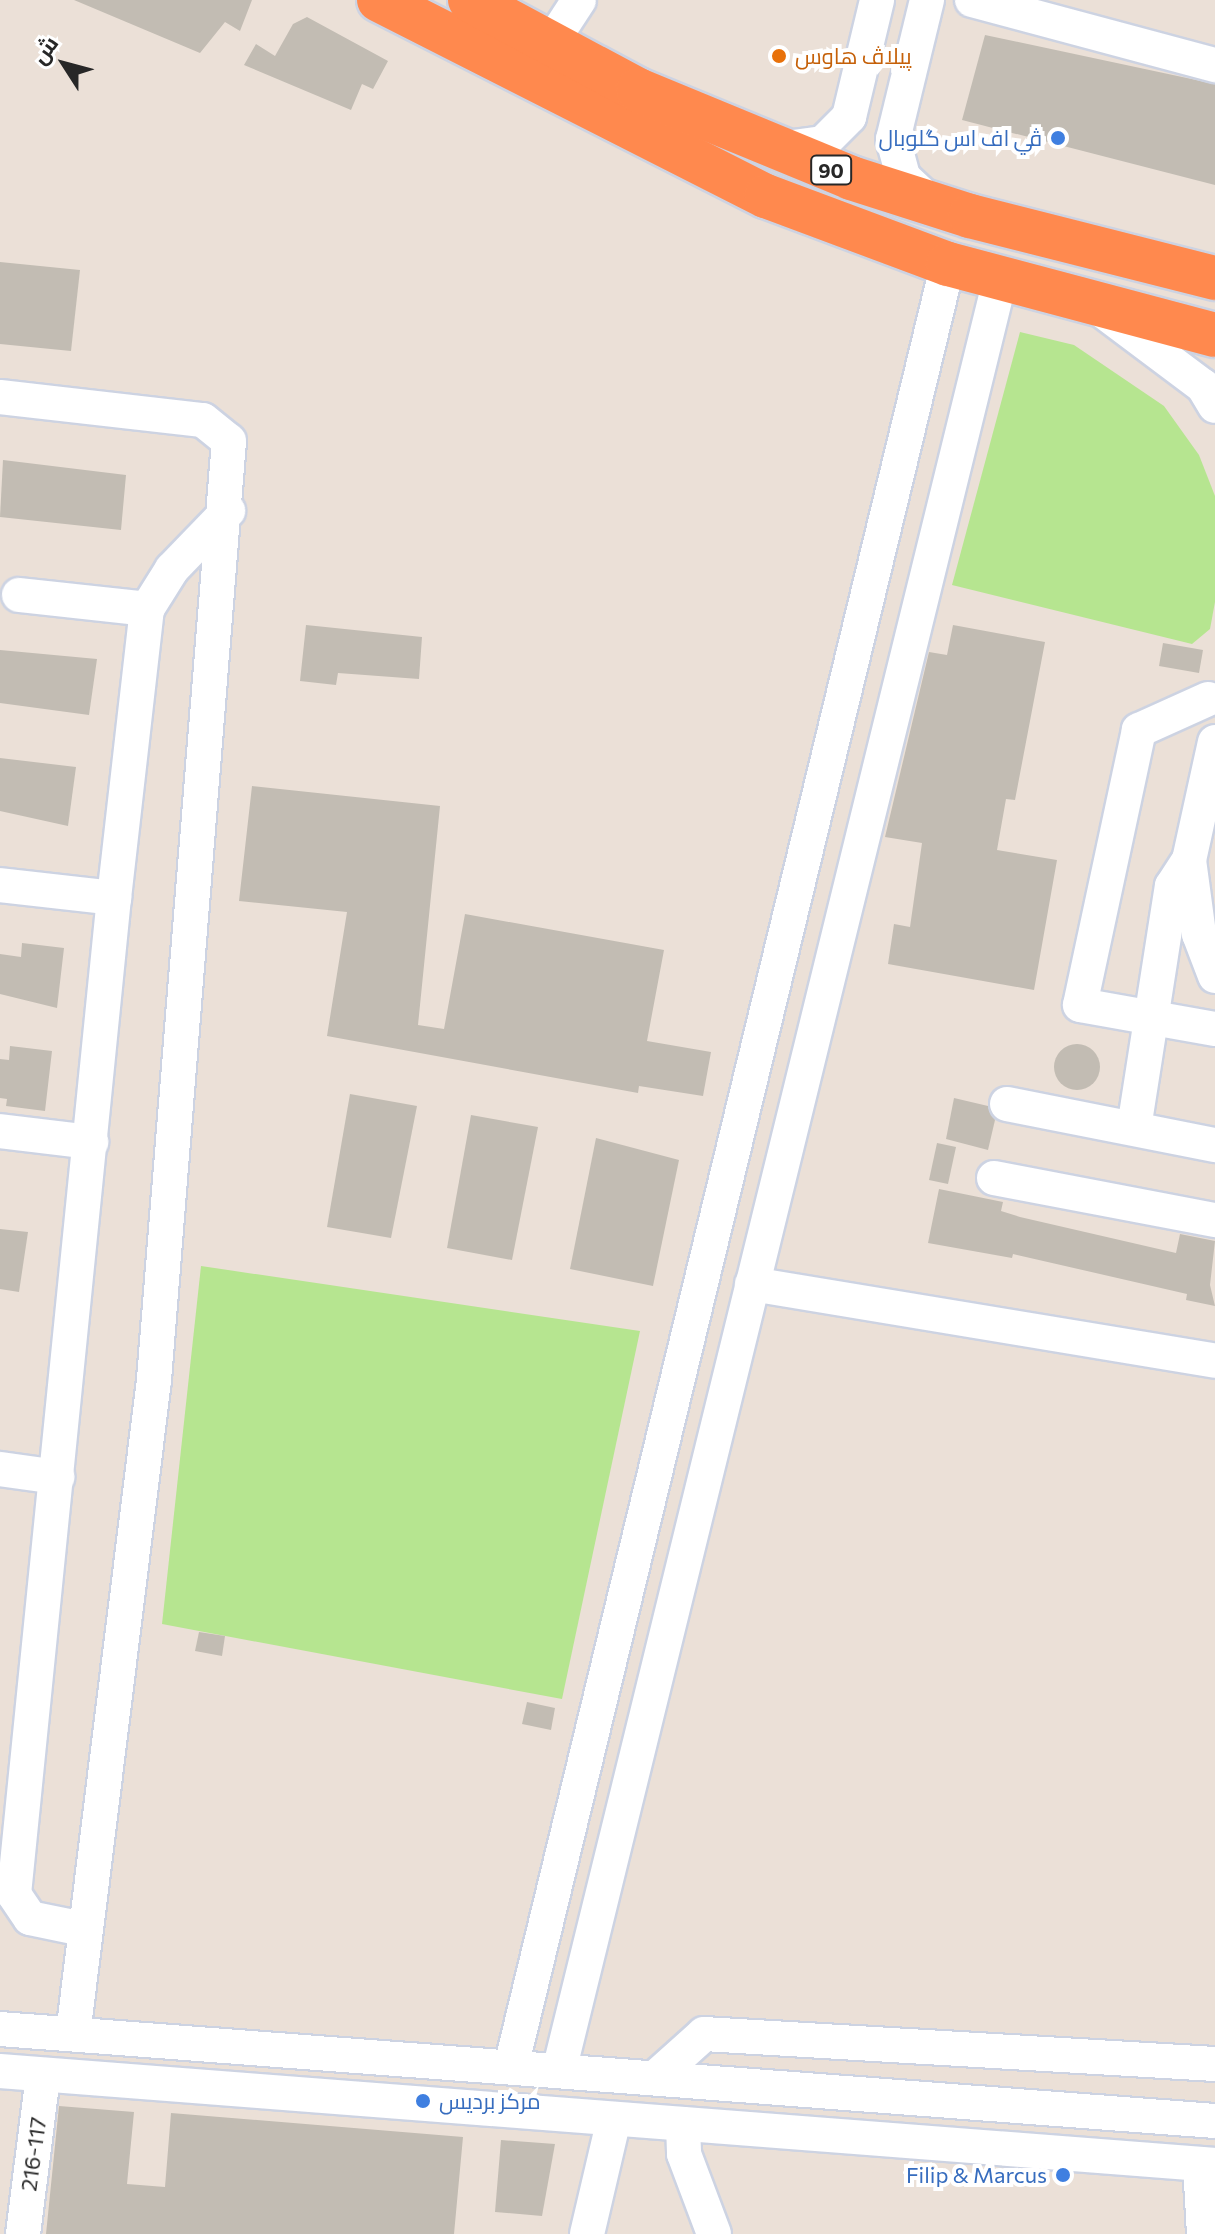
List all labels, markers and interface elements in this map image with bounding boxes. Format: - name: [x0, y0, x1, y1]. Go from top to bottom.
- north arrow: [24, 24, 104, 104]
- text: ش: [25, 30, 63, 69]
- place label: پيلاڤ هاوس: [795, 43, 912, 69]
- marker: پيلاڤ هاوس: [770, 47, 788, 65]
- place label: ڤي اف اس گلوبال: [878, 125, 1042, 151]
- marker: ڤي اف اس گلوبال: [1049, 129, 1067, 147]
- road number: 90: [809, 154, 853, 186]
- place label: مرکز بردیس: [439, 2088, 541, 2114]
- marker: مرکز بردیس: [414, 2092, 432, 2110]
- street label: 216-117: [15, 2115, 51, 2193]
- place label: Filip & Marcus: [906, 2162, 1047, 2188]
- marker: Filip & Marcus: [1054, 2166, 1072, 2184]

